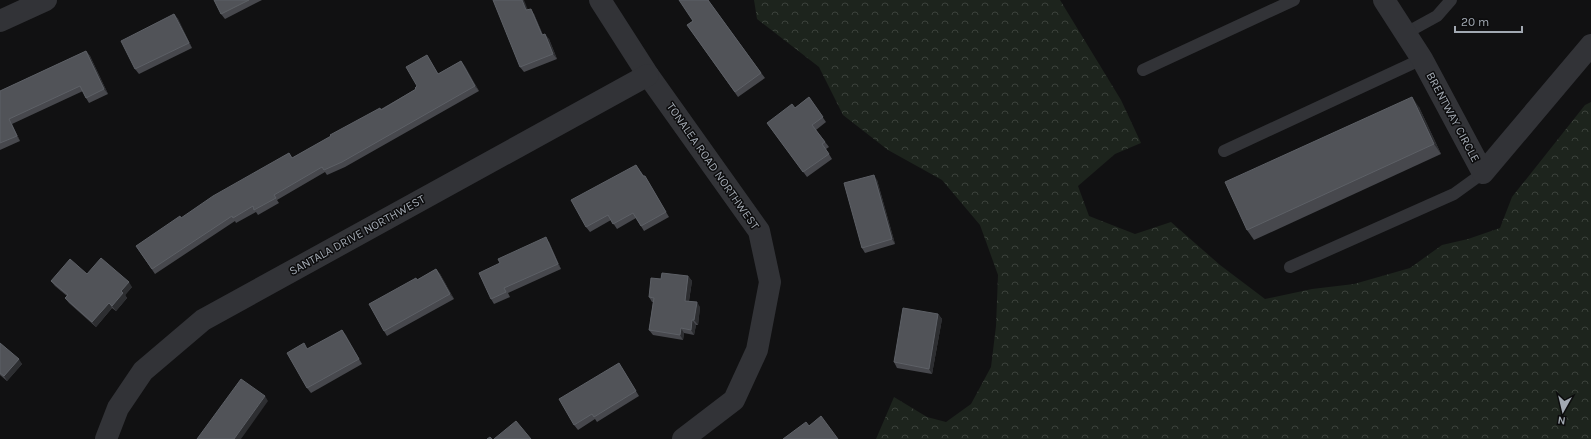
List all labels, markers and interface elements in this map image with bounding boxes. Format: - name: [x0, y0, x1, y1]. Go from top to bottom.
- scale bar: [1455, 8, 1522, 34]
- text: 20 m: [1461, 15, 1489, 29]
- street label: BRENTWAY CIRCLE: [1423, 70, 1483, 164]
- street label: TONALEA ROAD NORTHWEST: [664, 100, 762, 232]
- street label: SANTALA DRIVE NORTHWEST: [287, 192, 427, 278]
- north arrow: [1543, 391, 1583, 431]
- text: N: [1557, 413, 1566, 427]

